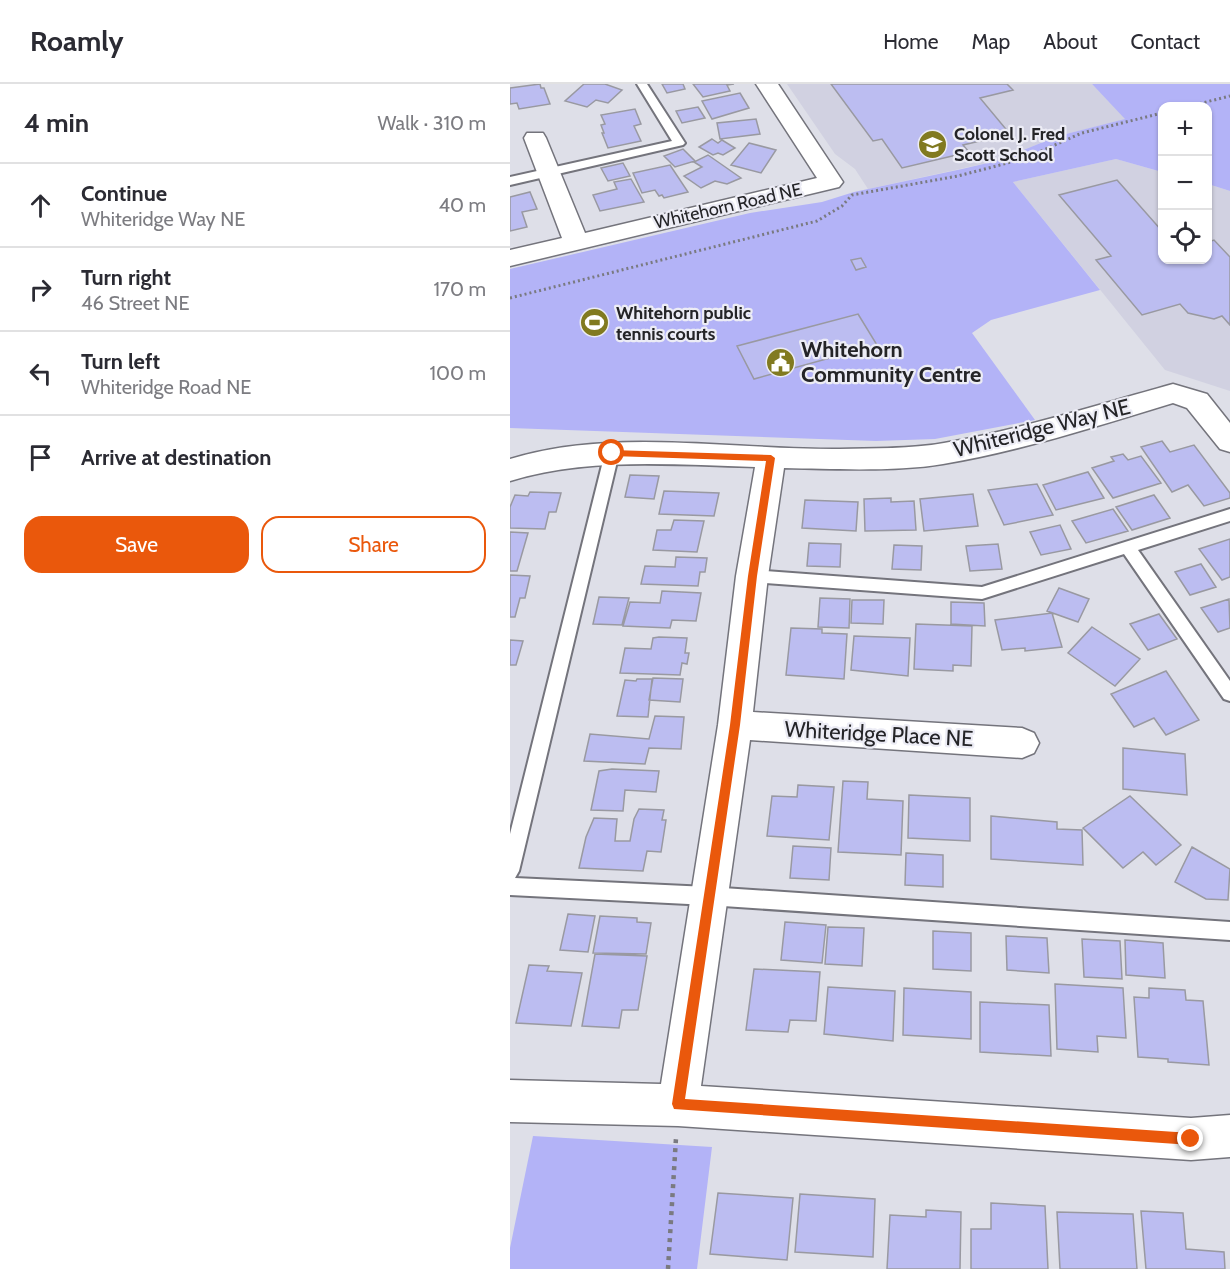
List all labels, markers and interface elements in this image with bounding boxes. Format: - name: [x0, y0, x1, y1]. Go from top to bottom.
- text: Roamly: [30, 24, 124, 58]
- text: Home: [883, 29, 939, 54]
- text: Map: [972, 29, 1010, 54]
- text: About: [1043, 29, 1097, 54]
- text: Contact: [1130, 29, 1200, 54]
- map controls: [1158, 102, 1212, 264]
- button: +: [1158, 102, 1212, 156]
- text: 4 min: [24, 107, 89, 139]
- text: Walk · 310 m: [378, 111, 486, 135]
- place label: Colonel J. Fred Scott School: [954, 123, 1065, 166]
- school or university icon: Colonel J. Fred Scott School: [917, 128, 949, 160]
- button: −: [1158, 156, 1212, 210]
- street label: Whitehorn Road NE: [652, 178, 804, 234]
- text: Continue: [81, 180, 167, 207]
- icon: ahead: [24, 189, 57, 222]
- text: 40 m: [438, 193, 486, 217]
- text: Whiteridge Way NE: [81, 207, 245, 231]
- button: locate: [1158, 210, 1212, 264]
- text: Turn right: [81, 264, 171, 291]
- icon: right: [24, 273, 57, 306]
- text: 170 m: [434, 277, 486, 301]
- text: 46 Street NE: [81, 291, 189, 315]
- place label: Whitehorn public tennis courts: [616, 302, 751, 345]
- sports icon: Whitehorn public tennis courts: [579, 307, 611, 339]
- place label: Whitehorn Community Centre: [801, 336, 981, 388]
- public building icon: Whitehorn Community Centre: [764, 346, 796, 378]
- text: Turn left: [81, 348, 160, 375]
- icon: left: [24, 357, 57, 390]
- text: 100 m: [430, 361, 486, 385]
- text: Whiteridge Road NE: [81, 375, 251, 399]
- street label: Whiteridge Way NE: [951, 393, 1133, 463]
- route start: [598, 439, 624, 465]
- icon: arrive: [24, 441, 57, 474]
- text: Arrive at destination: [81, 444, 271, 471]
- button: Save: [24, 516, 249, 573]
- button: Share: [261, 516, 486, 573]
- street label: Whiteridge Place NE: [784, 716, 974, 752]
- route end: [1177, 1125, 1203, 1151]

